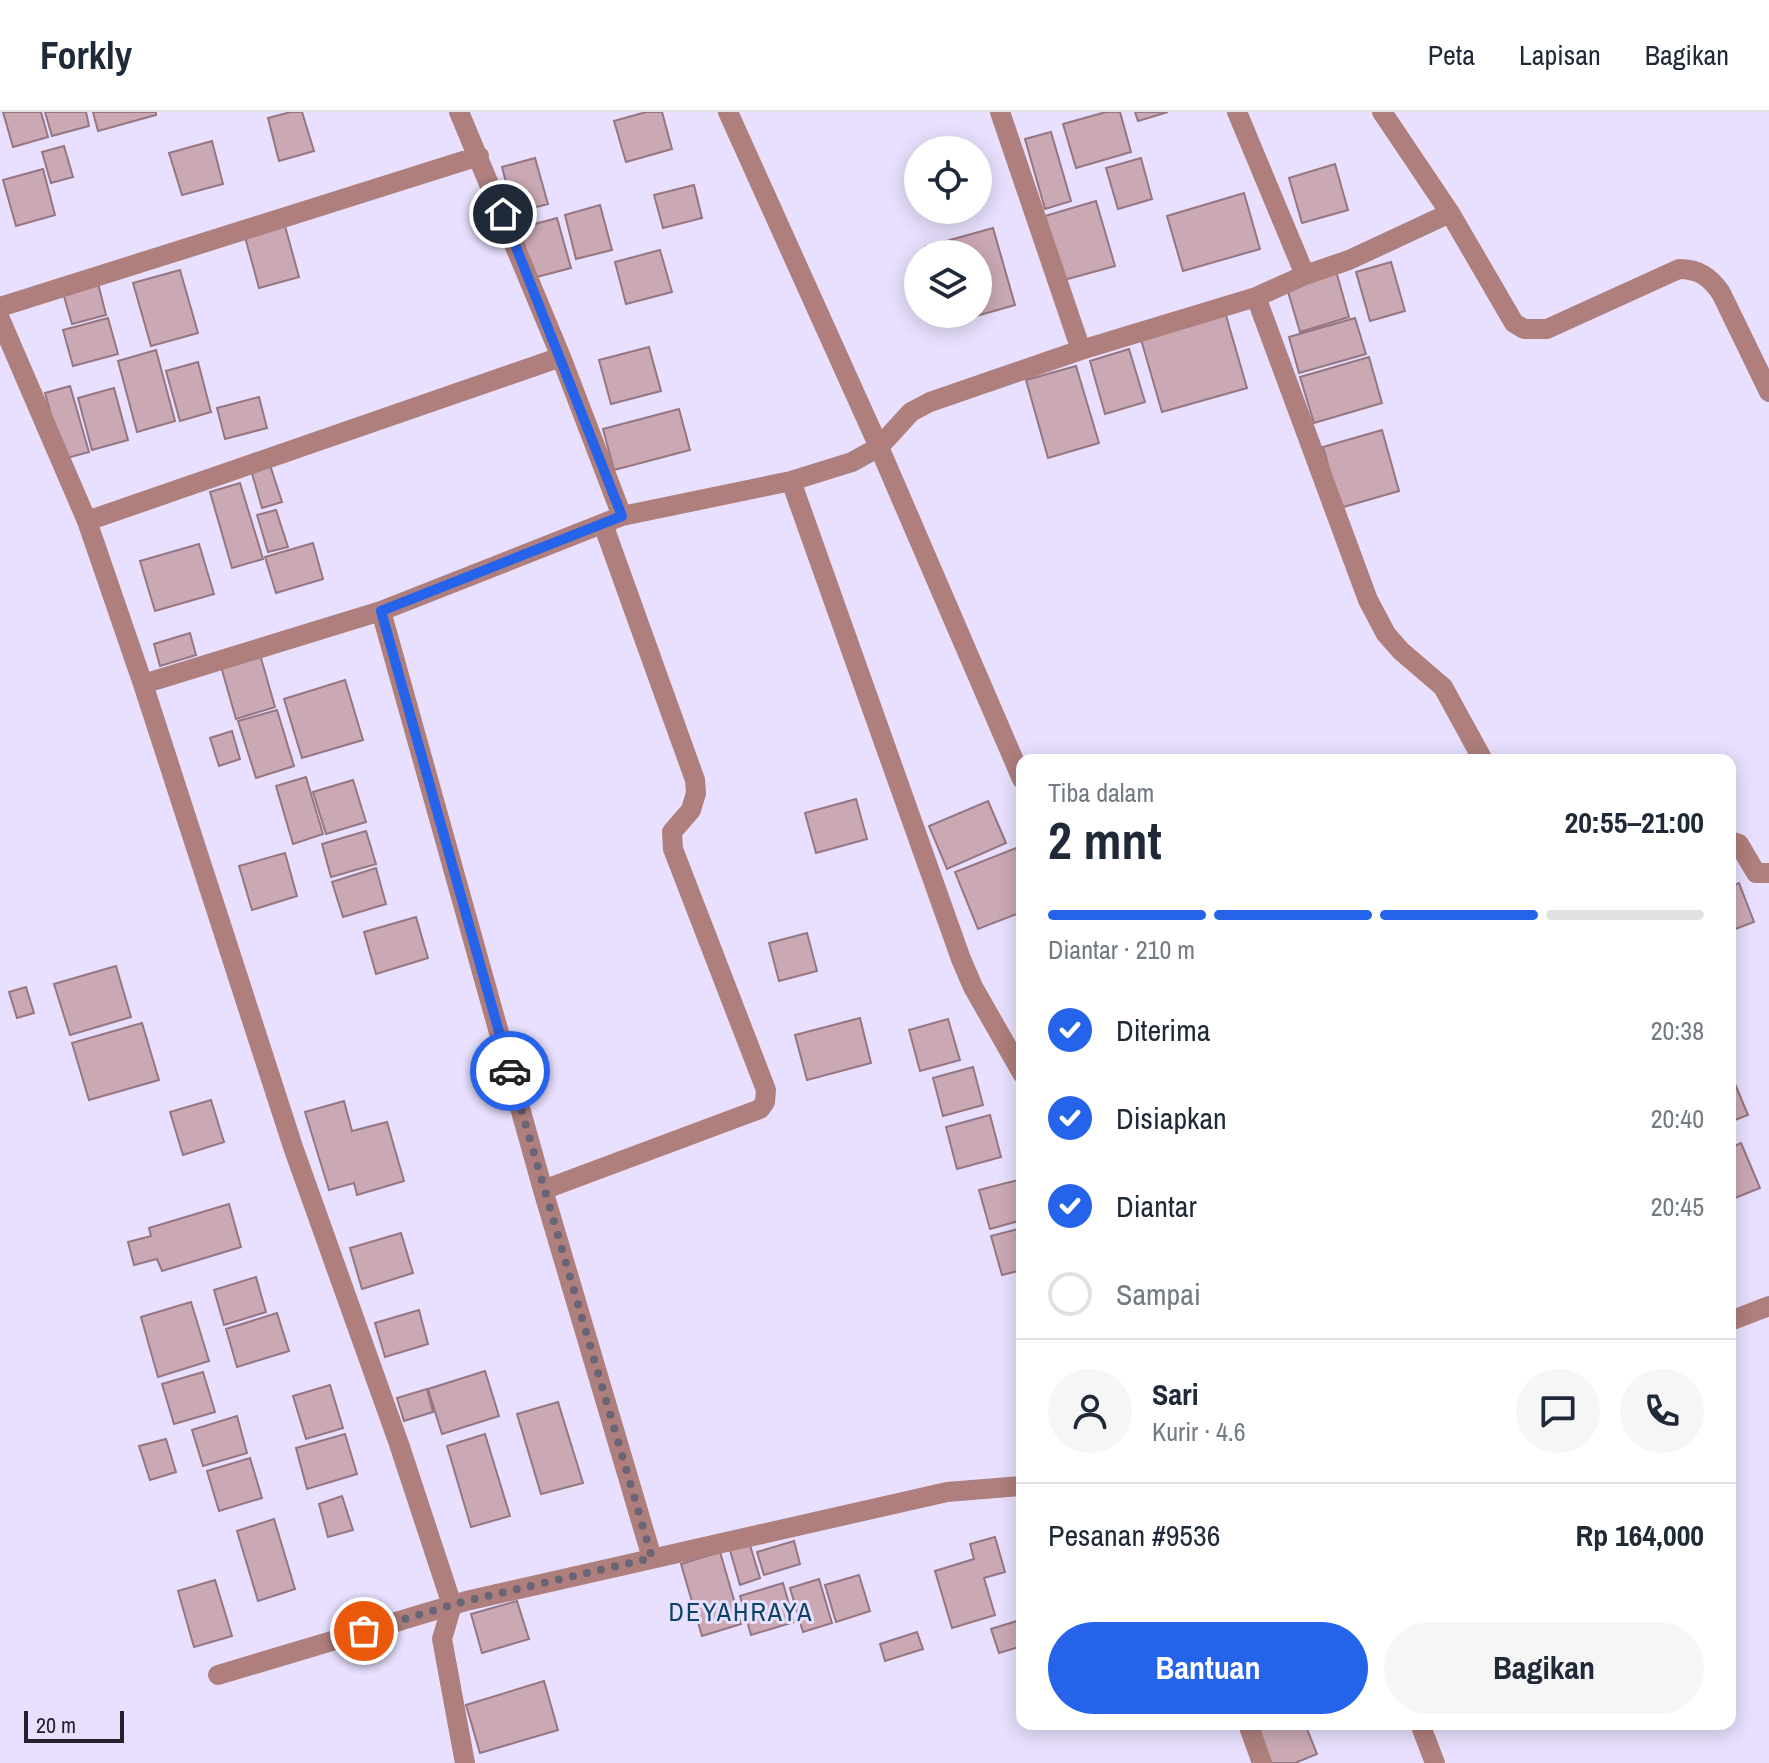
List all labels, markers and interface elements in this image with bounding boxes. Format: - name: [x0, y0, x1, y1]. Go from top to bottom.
- text: Forkly: [40, 30, 132, 81]
- text: Peta: [1428, 36, 1475, 74]
- text: Lapisan: [1519, 36, 1601, 74]
- text: Bagikan: [1645, 36, 1729, 74]
- map controls: [904, 136, 992, 328]
- button: locate: [904, 136, 992, 224]
- pin: [469, 180, 537, 248]
- icon: home: [481, 192, 525, 236]
- button: layers: [904, 240, 992, 328]
- text: Tiba dalam: [1048, 775, 1154, 810]
- text: 20:55–21:00: [1565, 802, 1704, 842]
- text: 2 mnt: [1048, 805, 1162, 875]
- text: Diantar · 210 m: [1048, 932, 1195, 967]
- icon: check: [1048, 1008, 1092, 1052]
- text: Diterima: [1116, 1010, 1210, 1050]
- text: 20:38: [1651, 1013, 1704, 1048]
- courier: [470, 1031, 550, 1111]
- icon: car: [488, 1049, 532, 1093]
- icon: check: [1048, 1096, 1092, 1140]
- text: Disiapkan: [1116, 1098, 1227, 1138]
- text: 20:40: [1651, 1101, 1704, 1136]
- icon: check: [1048, 1184, 1092, 1228]
- text: Diantar: [1116, 1186, 1197, 1226]
- text: 20:45: [1651, 1189, 1704, 1224]
- text: Sampai: [1116, 1274, 1201, 1314]
- button: person: [1048, 1369, 1132, 1453]
- button: chat: [1516, 1369, 1600, 1453]
- button: phone: [1620, 1369, 1704, 1453]
- text: Sari: [1152, 1374, 1199, 1414]
- text: Kurir · 4.6: [1152, 1414, 1246, 1449]
- text: Pesanan #9536: [1048, 1515, 1220, 1555]
- text: Rp 164,000: [1575, 1515, 1704, 1555]
- district label: DEYAHRAYA: [669, 1594, 813, 1629]
- pin: [330, 1597, 398, 1665]
- icon: bag: [342, 1609, 386, 1653]
- button: Bantuan: [1048, 1622, 1368, 1714]
- button: Bagikan: [1384, 1622, 1704, 1714]
- scale bar: [24, 1707, 124, 1743]
- text: 20 m: [36, 1710, 76, 1740]

